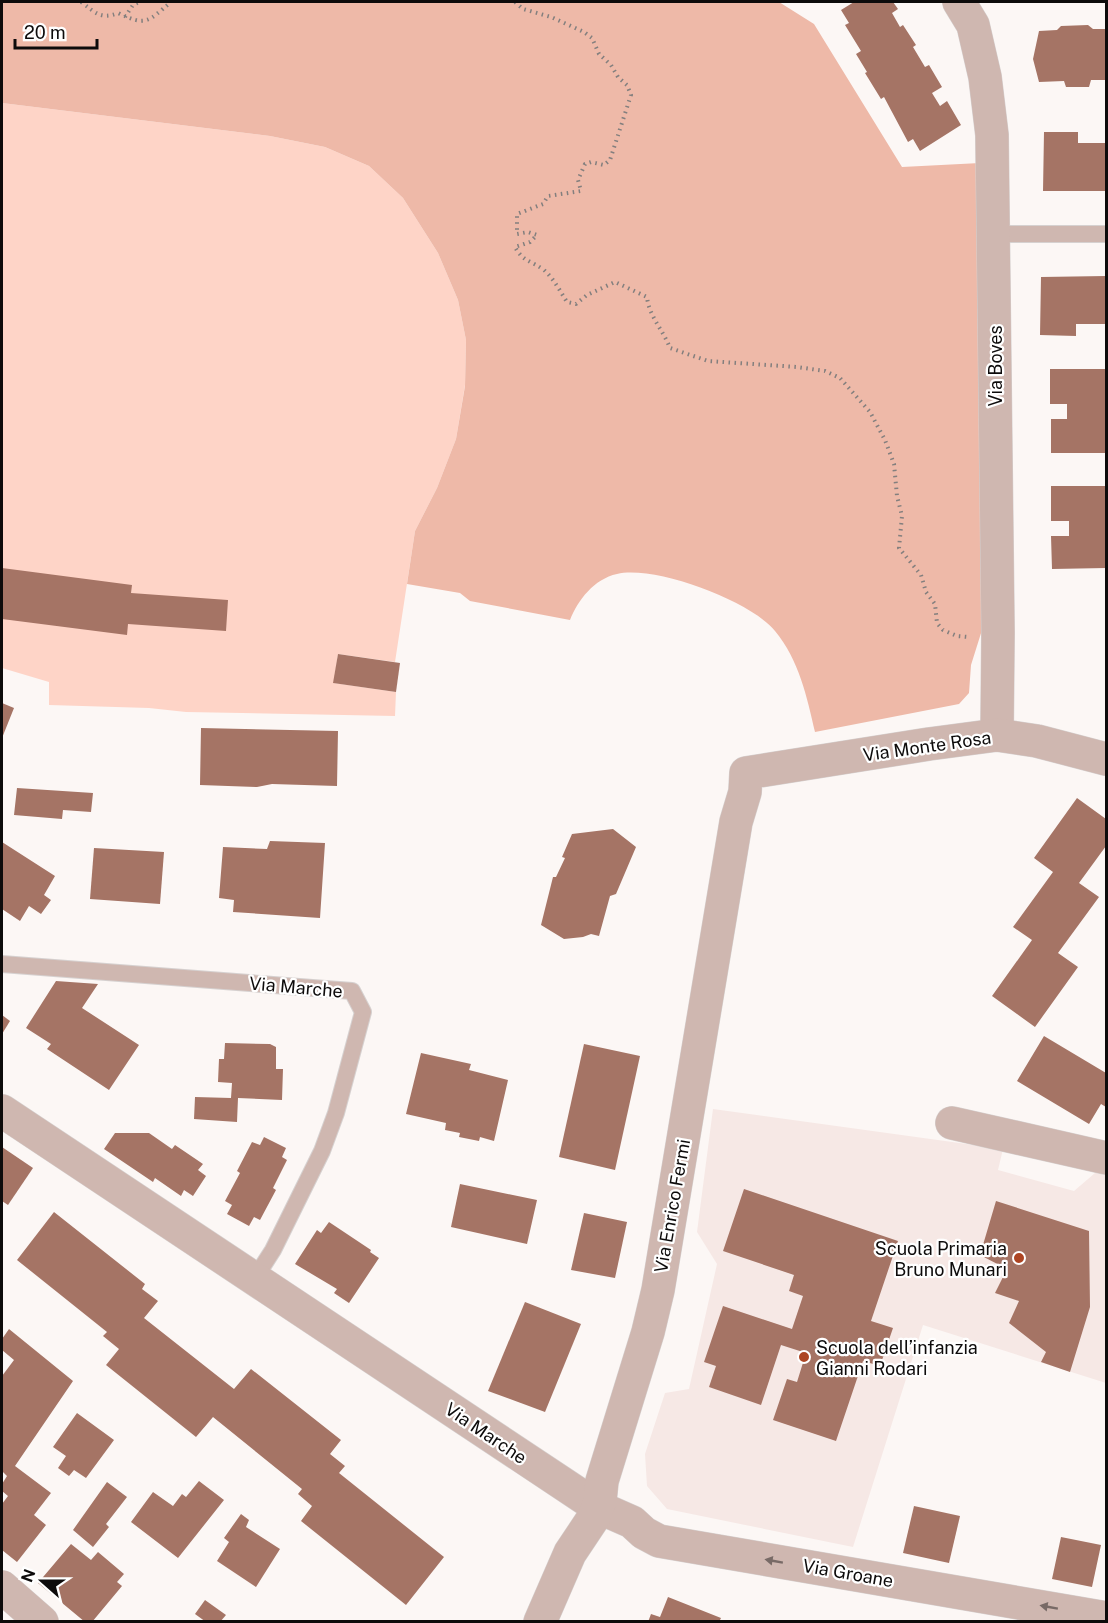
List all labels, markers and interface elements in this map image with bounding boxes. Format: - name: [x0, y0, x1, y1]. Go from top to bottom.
- scale bar: [15, 12, 98, 50]
- text: 20 m: [24, 22, 66, 43]
- street label: Via Boves: [985, 325, 1006, 407]
- street label: Via Monte Rosa: [862, 727, 992, 765]
- street label: Via Marche: [248, 972, 344, 1002]
- street label: Via Enrico Fermi: [650, 1137, 694, 1275]
- place label: Scuola Primaria Bruno Munari: [875, 1238, 1007, 1280]
- marker: Scuola Primaria Bruno Munari: [1012, 1251, 1026, 1265]
- place label: Scuola dell’infanzia Gianni Rodari: [816, 1337, 978, 1379]
- marker: Scuola dell’infanzia Gianni Rodari: [797, 1350, 811, 1364]
- street label: Via Marche: [441, 1398, 531, 1468]
- north arrow: [12, 1551, 72, 1611]
- street label: Via Groane: [801, 1555, 895, 1591]
- one-way arrow: [764, 1556, 783, 1565]
- text: N: [17, 1567, 40, 1585]
- one-way arrow: [1039, 1603, 1058, 1612]

